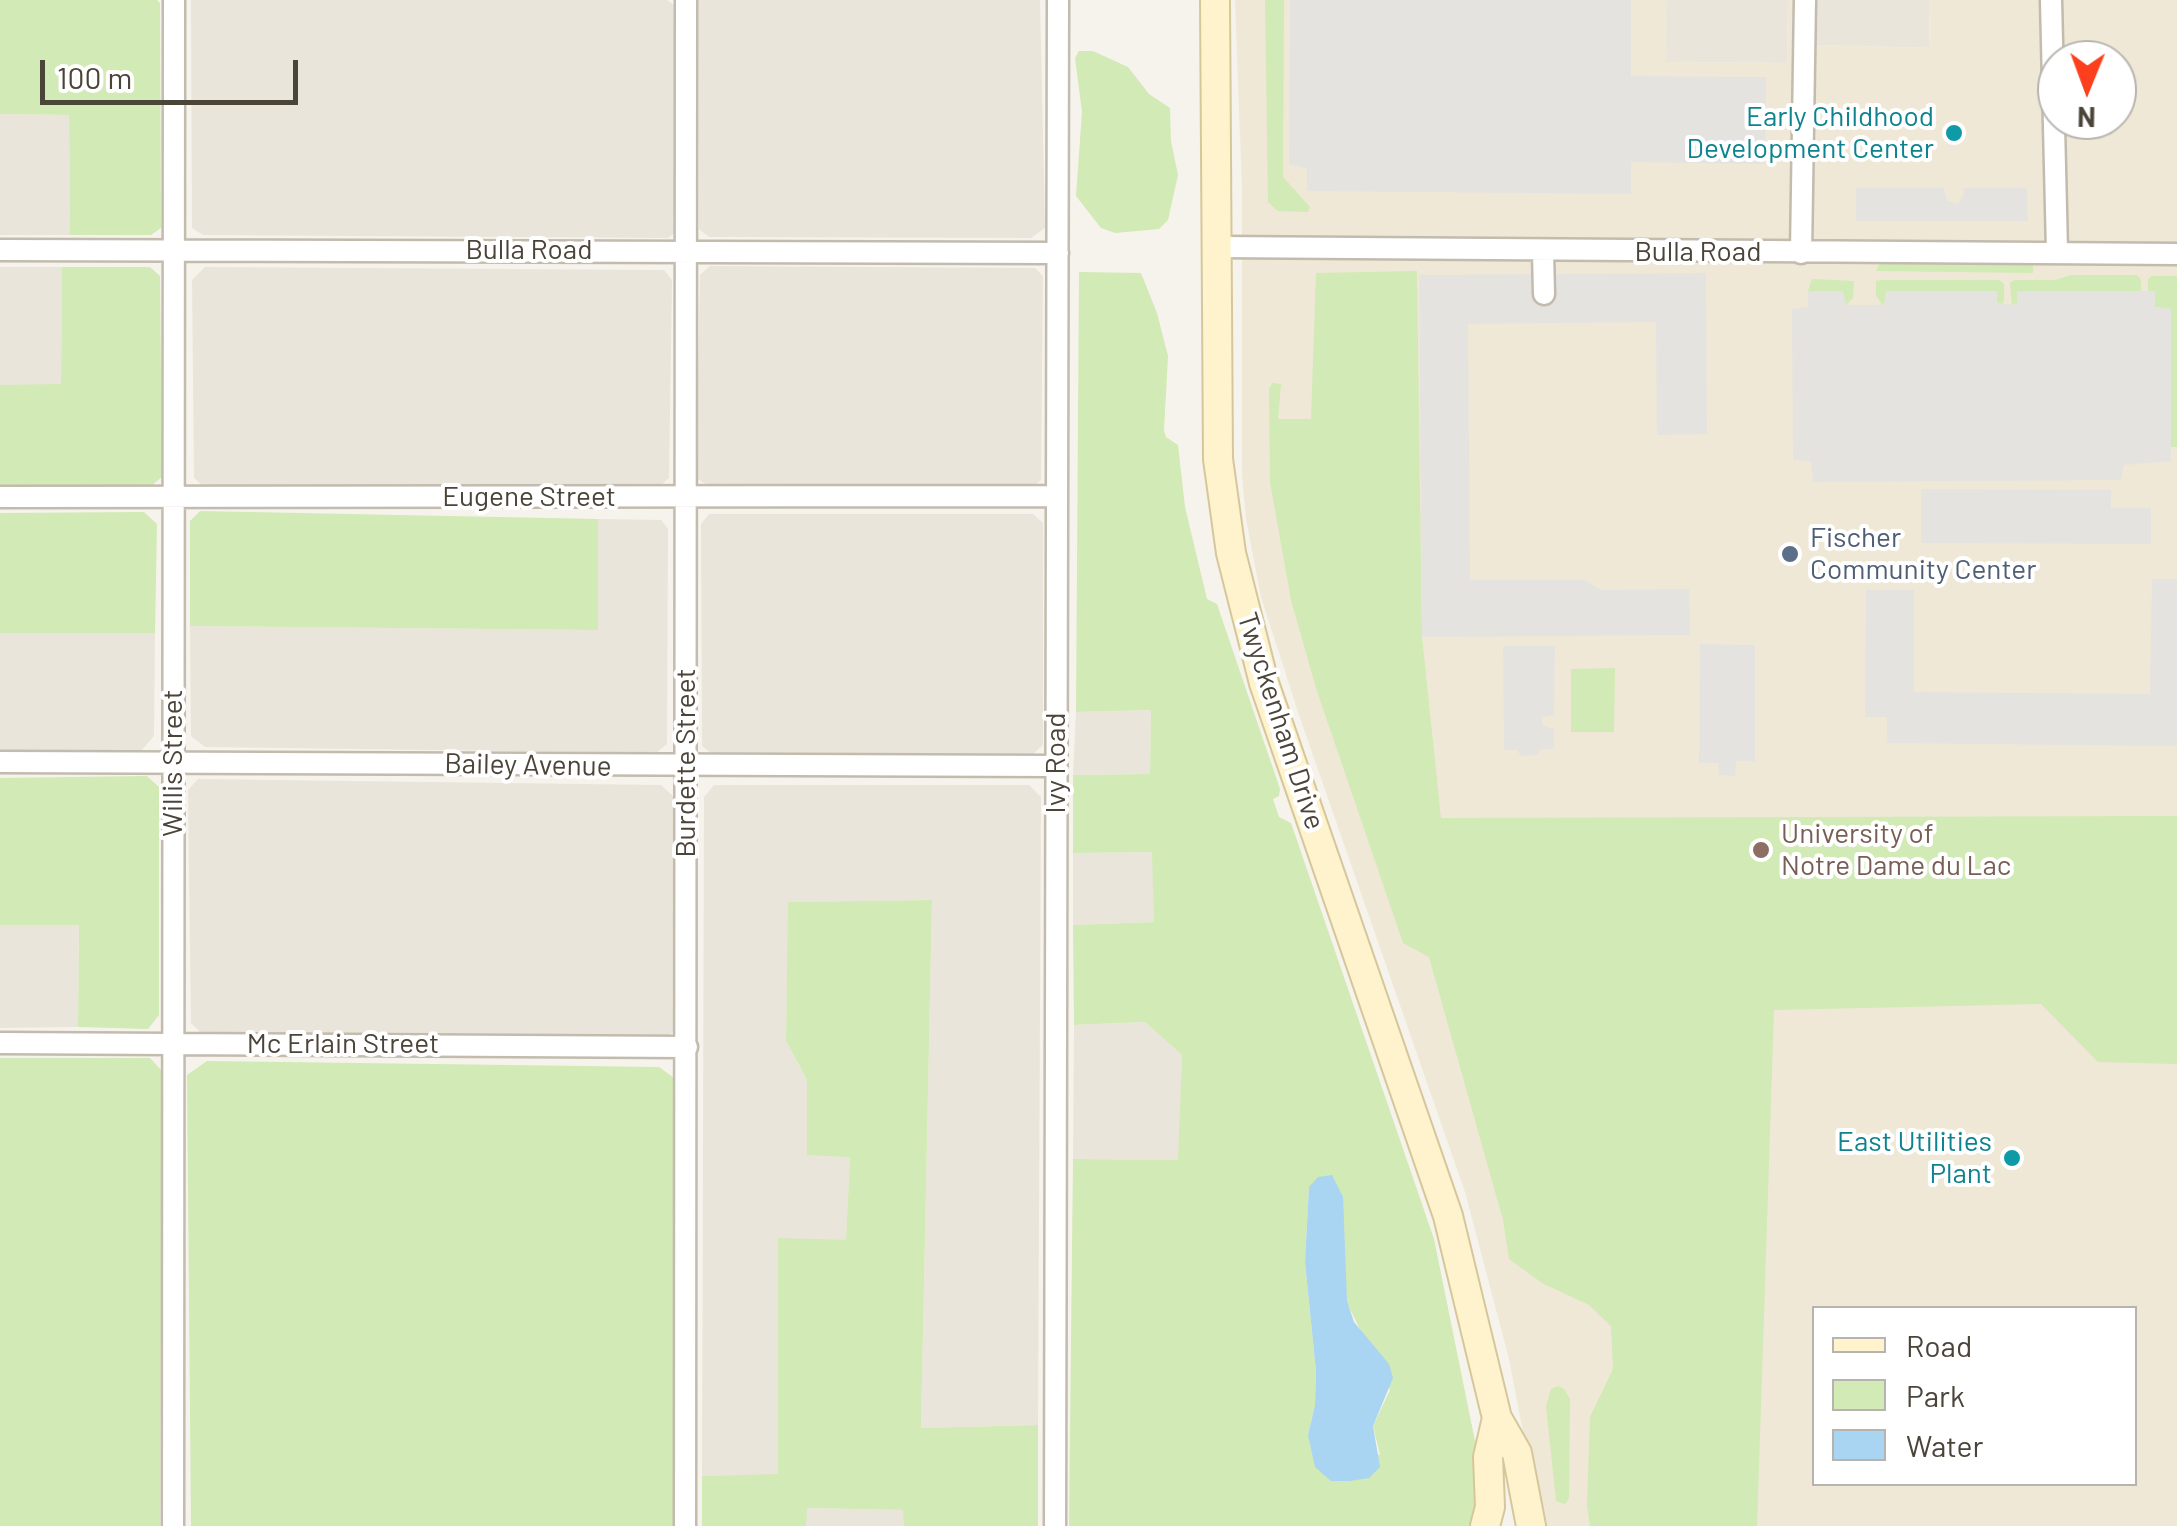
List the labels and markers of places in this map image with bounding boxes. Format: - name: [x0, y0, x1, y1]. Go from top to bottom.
- place label: Early Childhood Development Center: [1687, 100, 1934, 166]
- marker: Early Childhood Development Center: [1943, 122, 1965, 144]
- place label: Fischer Community Center: [1810, 521, 2036, 587]
- marker: Fischer Community Center: [1779, 543, 1801, 565]
- place label: University of Notre Dame du Lac: [1781, 817, 2011, 883]
- marker: University of Notre Dame du Lac: [1750, 839, 1772, 861]
- place label: East Utilities Plant: [1837, 1125, 1992, 1191]
- marker: East Utilities Plant: [2001, 1147, 2023, 1169]

